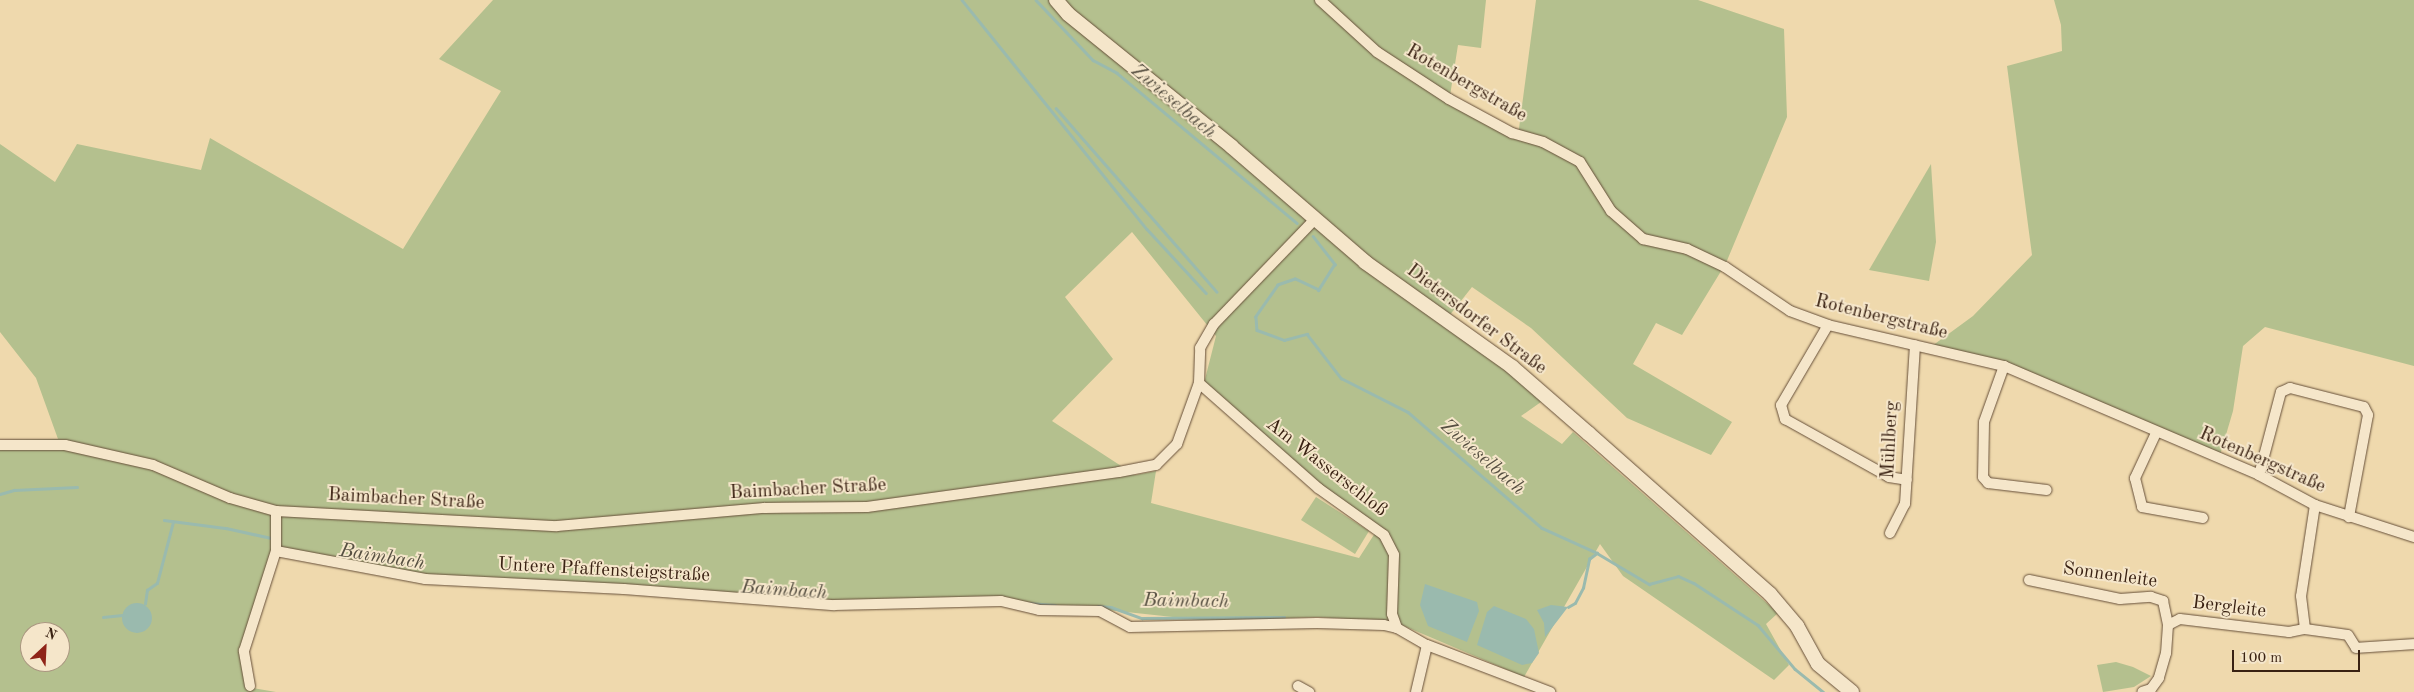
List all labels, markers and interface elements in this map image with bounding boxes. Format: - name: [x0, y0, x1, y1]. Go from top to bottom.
- street label: Rotenbergstraße: [1401, 40, 1531, 128]
- water label: Zwieselbach: [1125, 59, 1221, 145]
- street label: Dietersdorfer Straße: [1401, 260, 1551, 380]
- street label: Rotenbergstraße: [1812, 290, 1950, 346]
- street label: Mühlberg: [1878, 400, 1904, 480]
- street label: Am Wasserschloß: [1261, 414, 1391, 522]
- water label: Zwieselbach: [1435, 415, 1529, 501]
- street label: Rotenbergstraße: [2195, 423, 2329, 499]
- street label: Baimbacher Straße: [729, 475, 887, 505]
- street label: Baimbacher Straße: [327, 485, 485, 515]
- water label: Baimbach: [337, 539, 427, 577]
- street label: Untere Pfaffensteigstraße: [497, 554, 711, 588]
- street label: Sonnenleite: [2061, 558, 2159, 594]
- water label: Baimbach: [740, 576, 828, 606]
- water label: Baimbach: [1143, 589, 1229, 615]
- street label: Bergleite: [2191, 592, 2267, 624]
- north arrow: [20, 622, 70, 672]
- text: N: [43, 626, 59, 643]
- scale bar: [2234, 640, 2362, 672]
- text: 100 m: [2240, 651, 2282, 666]

